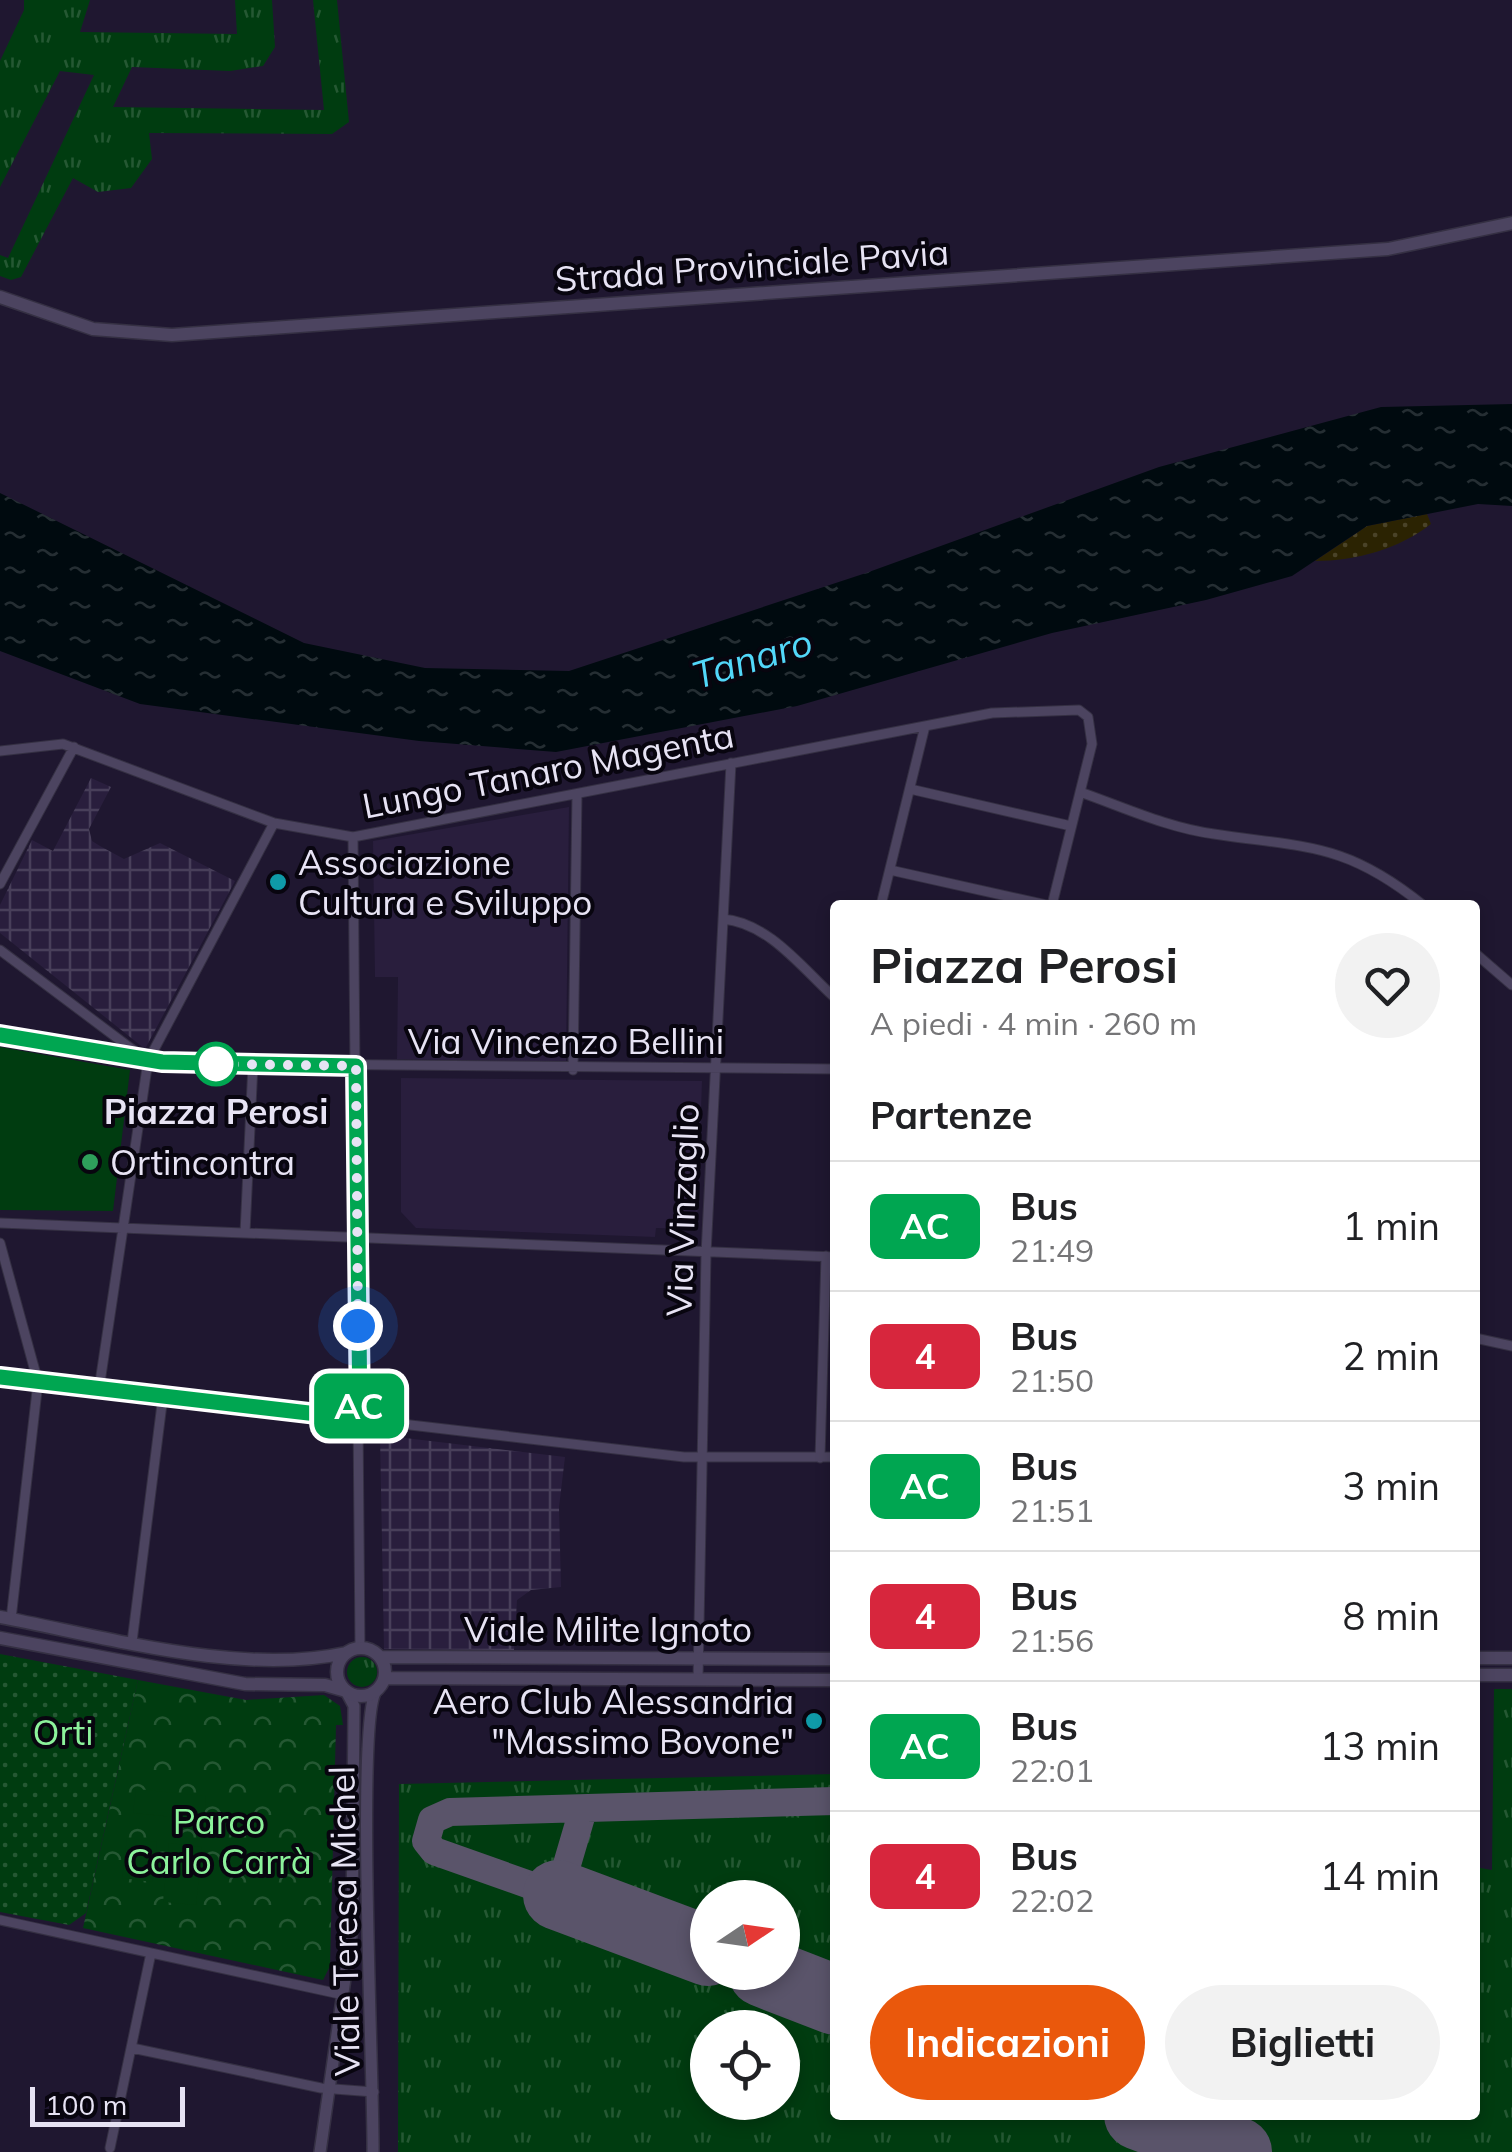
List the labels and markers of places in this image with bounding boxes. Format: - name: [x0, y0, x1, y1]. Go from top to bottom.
- place label: Associazione Cultura e Sviluppo: [298, 840, 592, 924]
- marker: Associazione Cultura e Sviluppo: [267, 871, 289, 893]
- marker: Piazza Perosi: [195, 1043, 237, 1085]
- place label: Piazza Perosi: [104, 1089, 328, 1133]
- place label: Ortincontra: [110, 1140, 295, 1184]
- marker: Ortincontra: [79, 1151, 101, 1173]
- place label: Aero Club Alessandria "Massimo Bovone": [433, 1679, 794, 1763]
- marker: Aero Club Alessandria "Massimo Bovone": [803, 1710, 825, 1732]

